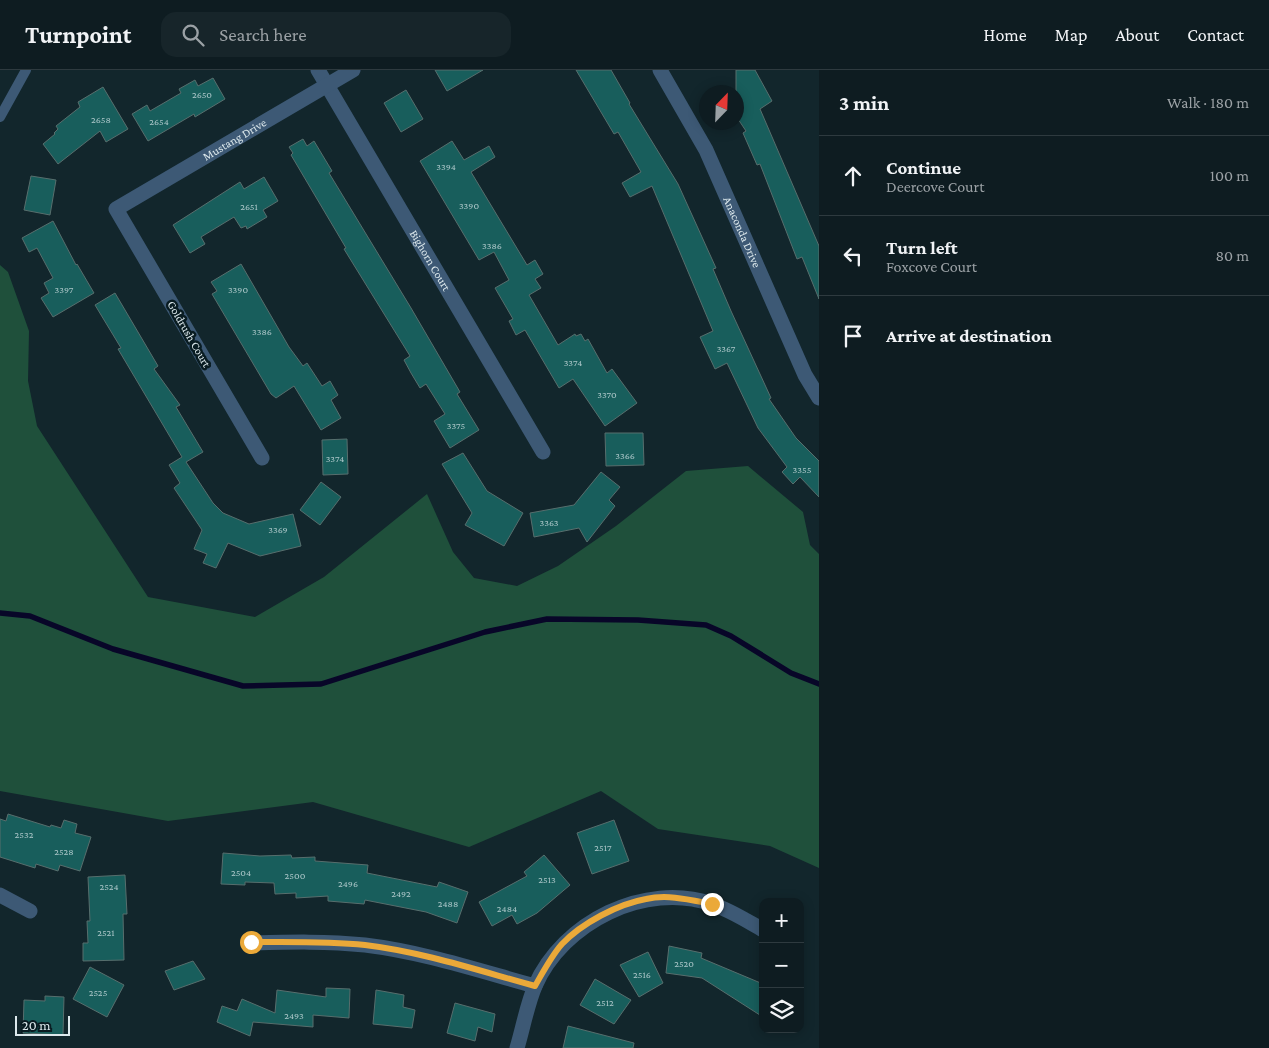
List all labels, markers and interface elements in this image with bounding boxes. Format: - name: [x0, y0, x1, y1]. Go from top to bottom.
- search box: [161, 12, 511, 57]
- text: Turnpoint: [25, 21, 131, 48]
- icon: search: [179, 21, 207, 49]
- text: Search here: [219, 24, 307, 45]
- text: Home: [984, 25, 1027, 45]
- text: Map: [1055, 25, 1087, 45]
- text: About: [1115, 25, 1159, 45]
- text: Contact: [1187, 25, 1244, 45]
- north arrow: [699, 85, 744, 130]
- house number: 2650: [192, 89, 212, 100]
- text: 3 min: [839, 91, 889, 115]
- text: Walk · 180 m: [1167, 94, 1249, 111]
- house number: 2658: [91, 114, 111, 125]
- street label: Mustang Drive: [200, 115, 269, 164]
- house number: 2654: [149, 116, 169, 127]
- text: Continue: [886, 157, 961, 178]
- house number: 3394: [436, 161, 456, 172]
- icon: ahead: [839, 162, 867, 190]
- text: 100 m: [1210, 167, 1249, 184]
- text: Deercove Court: [886, 178, 985, 195]
- street label: Anaconda Drive: [720, 194, 764, 270]
- house number: 3390: [459, 200, 479, 211]
- house number: 2651: [240, 201, 258, 212]
- street label: Bighorn Court: [407, 227, 454, 294]
- text: Turn left: [886, 237, 958, 258]
- house number: 3386: [482, 240, 502, 251]
- icon: left: [839, 242, 867, 270]
- text: 80 m: [1215, 247, 1249, 264]
- text: Foxcove Court: [886, 258, 977, 275]
- house number: 3397: [55, 284, 74, 295]
- house number: 3390: [228, 284, 248, 295]
- street label: Goldrush Court: [164, 298, 214, 371]
- icon: arrive: [839, 322, 867, 350]
- text: Arrive at destination: [886, 325, 1052, 346]
- house number: 3386: [252, 326, 272, 337]
- house number: 3367: [717, 343, 736, 354]
- house number: 3374: [564, 357, 582, 368]
- house number: 3370: [597, 389, 617, 400]
- house number: 3375: [447, 420, 466, 431]
- house number: 3366: [615, 450, 635, 461]
- house number: 3374: [326, 453, 344, 464]
- house number: 3355: [793, 464, 812, 475]
- house number: 3363: [540, 517, 559, 528]
- house number: 3369: [268, 524, 288, 535]
- house number: 2532: [15, 829, 34, 840]
- house number: 2517: [594, 842, 612, 853]
- house number: 2528: [54, 846, 74, 857]
- house number: 2504: [231, 867, 251, 878]
- house number: 2500: [285, 870, 306, 881]
- house number: 2513: [538, 874, 556, 885]
- house number: 2496: [338, 878, 358, 889]
- house number: 2524: [99, 881, 119, 892]
- house number: 2492: [391, 888, 411, 899]
- route end: [701, 893, 724, 916]
- house number: 2488: [438, 898, 458, 909]
- map controls: [759, 898, 804, 1033]
- button: +: [759, 898, 804, 943]
- house number: 2484: [497, 903, 517, 914]
- house number: 2521: [97, 927, 115, 938]
- route start: [240, 931, 263, 954]
- button: −: [759, 943, 804, 988]
- house number: 2520: [674, 958, 694, 969]
- house number: 2516: [633, 969, 651, 980]
- house number: 2525: [89, 987, 108, 998]
- button: layers: [759, 988, 804, 1033]
- house number: 2512: [596, 997, 614, 1008]
- house number: 2493: [284, 1010, 304, 1021]
- scale bar: [15, 1013, 70, 1036]
- text: 20 m: [22, 1017, 50, 1033]

